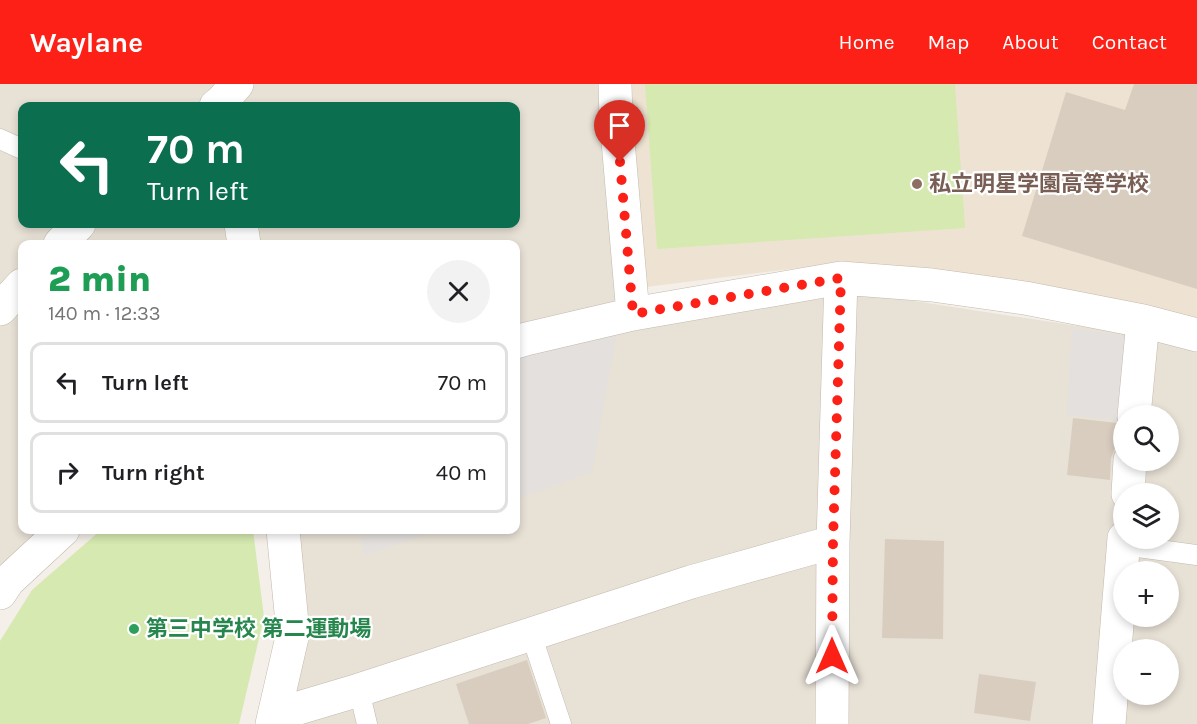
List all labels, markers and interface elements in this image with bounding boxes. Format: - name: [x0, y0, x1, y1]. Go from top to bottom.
- text: Waylane: [30, 26, 143, 59]
- text: Home: [839, 30, 895, 54]
- text: Map: [928, 30, 969, 54]
- text: About: [1002, 30, 1059, 54]
- text: Contact: [1092, 30, 1167, 54]
- pin: [594, 100, 645, 162]
- icon: arrive: [603, 109, 636, 142]
- text: 70 m: [147, 124, 245, 174]
- icon: left: [48, 126, 126, 204]
- place label: 私立明星学園高等学校: [929, 171, 1149, 197]
- text: Turn left: [147, 175, 248, 207]
- marker: 私立明星学園高等学校: [910, 177, 924, 191]
- text: 2 min: [48, 258, 151, 300]
- button: close: [427, 260, 490, 323]
- text: 140 m · 12:33: [48, 302, 161, 325]
- icon: left: [51, 366, 84, 399]
- text: Turn left: [102, 370, 189, 396]
- text: 70 m: [438, 370, 487, 396]
- map controls: [1113, 405, 1179, 705]
- button: search: [1113, 405, 1179, 471]
- icon: right: [51, 456, 84, 489]
- text: Turn right: [102, 460, 205, 486]
- text: 40 m: [436, 460, 487, 486]
- button: layers: [1113, 483, 1179, 549]
- button: +: [1113, 561, 1179, 627]
- place label: 第三中学校 第二運動場: [146, 616, 372, 642]
- marker: 第三中学校 第二運動場: [127, 622, 141, 636]
- position arrow: [800, 624, 864, 688]
- button: −: [1113, 639, 1179, 705]

